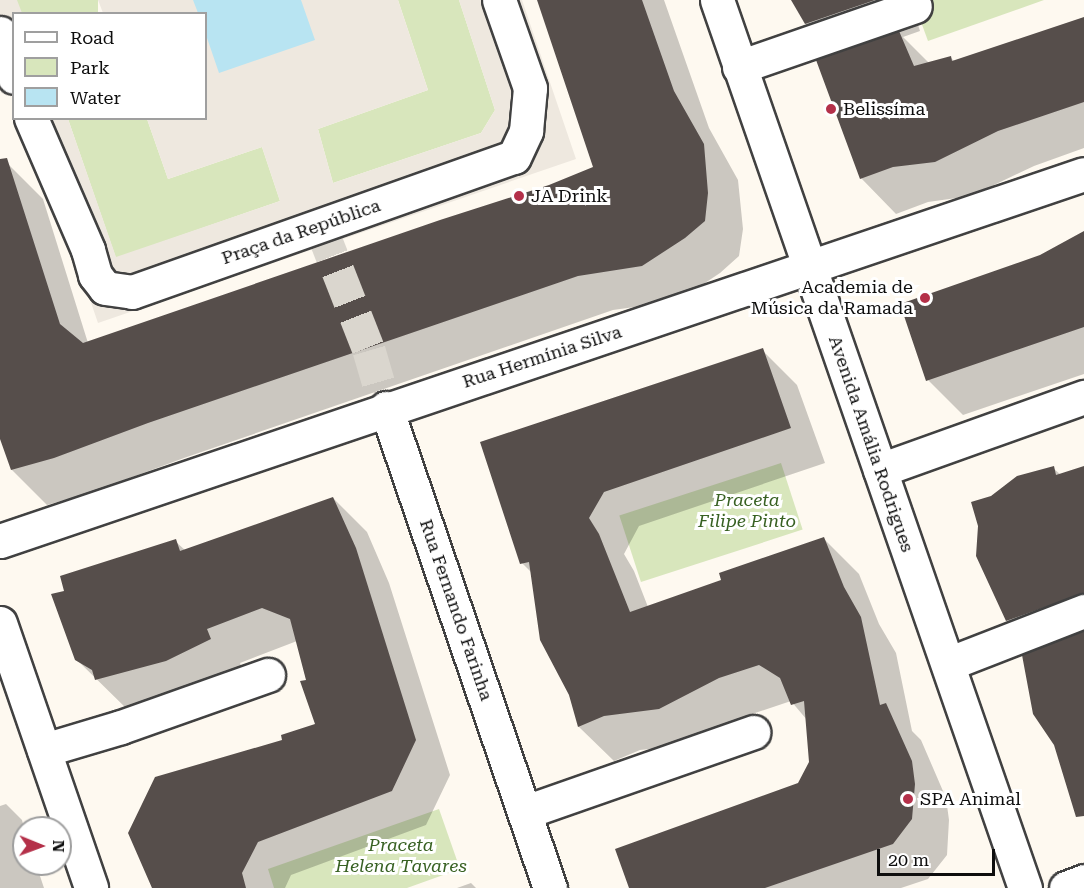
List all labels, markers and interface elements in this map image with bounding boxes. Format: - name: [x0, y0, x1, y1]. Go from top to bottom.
- legend: [12, 12, 207, 120]
- text: Road: [70, 27, 114, 48]
- text: Park: [70, 57, 110, 78]
- text: Water: [70, 87, 121, 108]
- place label: Belissíma: [843, 98, 925, 120]
- marker: Belissíma: [824, 102, 838, 116]
- place label: JA Drink: [531, 185, 608, 207]
- marker: JA Drink: [512, 189, 526, 203]
- street label: Praça da República: [219, 195, 383, 269]
- place label: Academia de Música da Ramada: [751, 277, 913, 320]
- marker: Academia de Música da Ramada: [918, 291, 932, 305]
- street label: Rua Hermínia Silva: [460, 321, 624, 393]
- street label: Avenida Amália Rodrigues: [824, 333, 918, 555]
- park label: Praceta Filipe Pinto: [698, 490, 796, 532]
- street label: Rua Fernando Farinha: [415, 516, 497, 704]
- place label: SPA Animal: [920, 788, 1021, 810]
- marker: SPA Animal: [901, 792, 915, 806]
- north arrow: [12, 816, 72, 876]
- park label: Praceta Helena Tavares: [335, 835, 467, 878]
- scale bar: [880, 837, 998, 875]
- text: N: [49, 840, 68, 853]
- text: 20 m: [888, 849, 929, 870]

